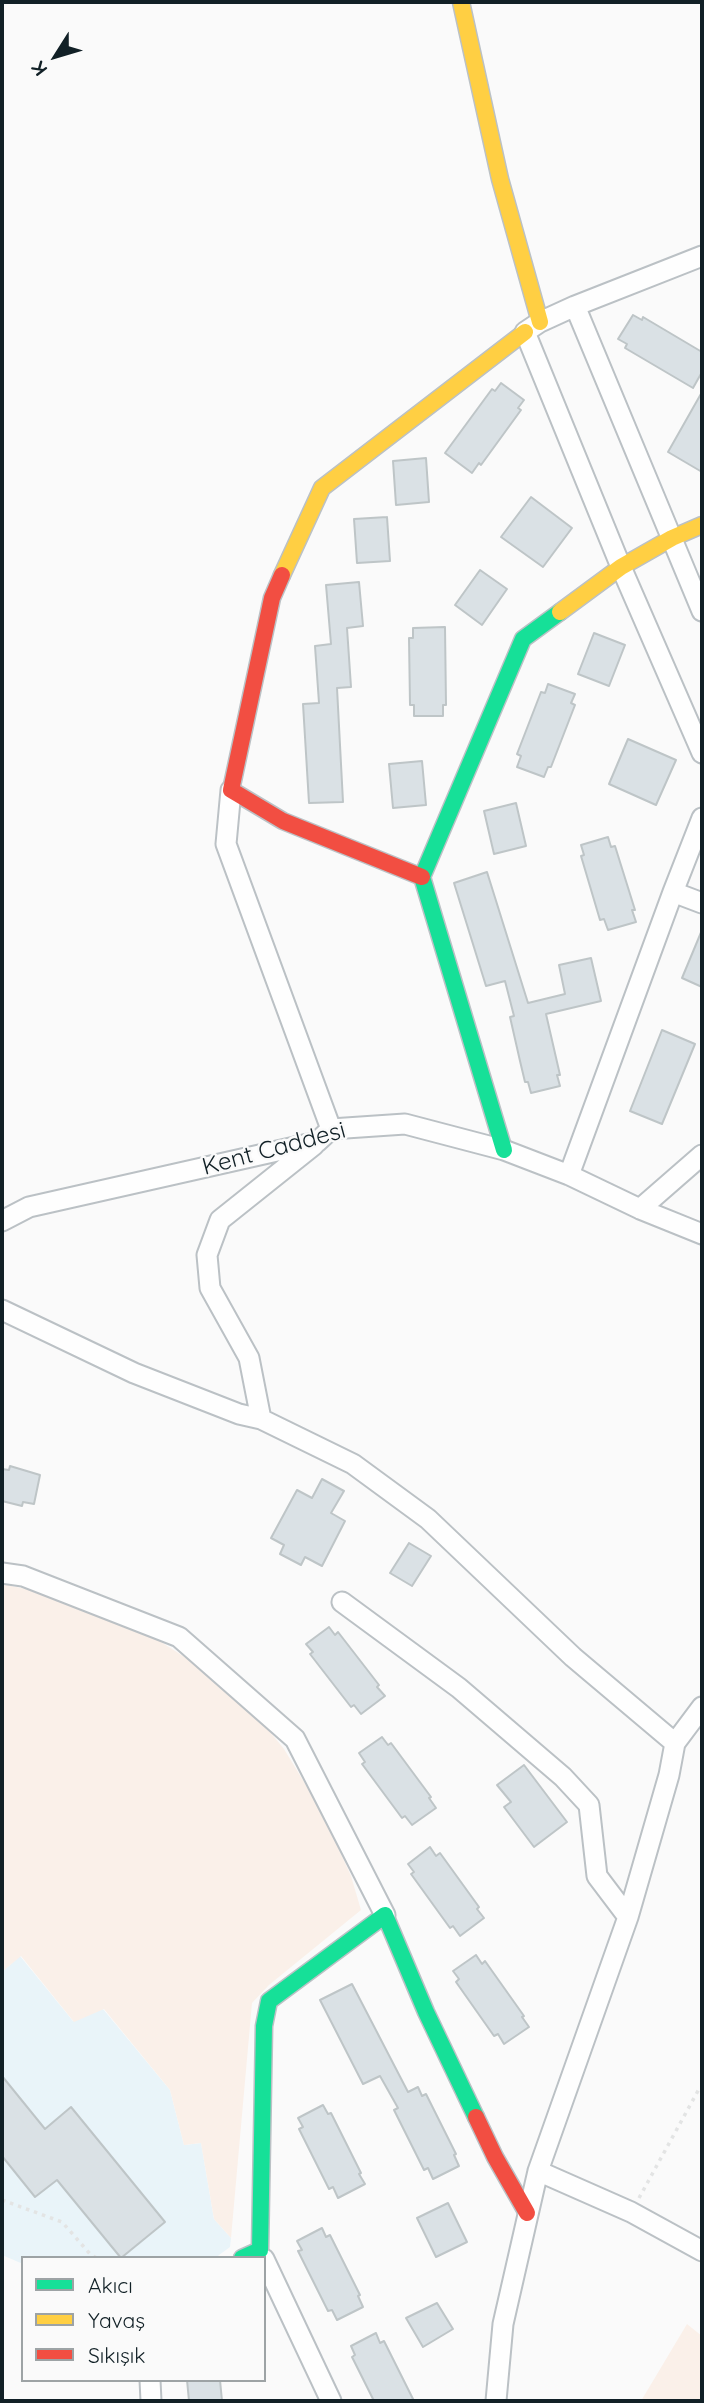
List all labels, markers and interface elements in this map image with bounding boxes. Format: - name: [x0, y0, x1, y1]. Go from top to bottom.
- north arrow: [21, 21, 91, 91]
- text: K: [26, 56, 53, 81]
- street label: Kent Caddesi: [199, 1116, 349, 1182]
- legend: [21, 2256, 266, 2382]
- text: Akıcı: [88, 2272, 133, 2298]
- text: Yavaş: [88, 2307, 145, 2333]
- text: Sıkışık: [88, 2342, 146, 2368]

